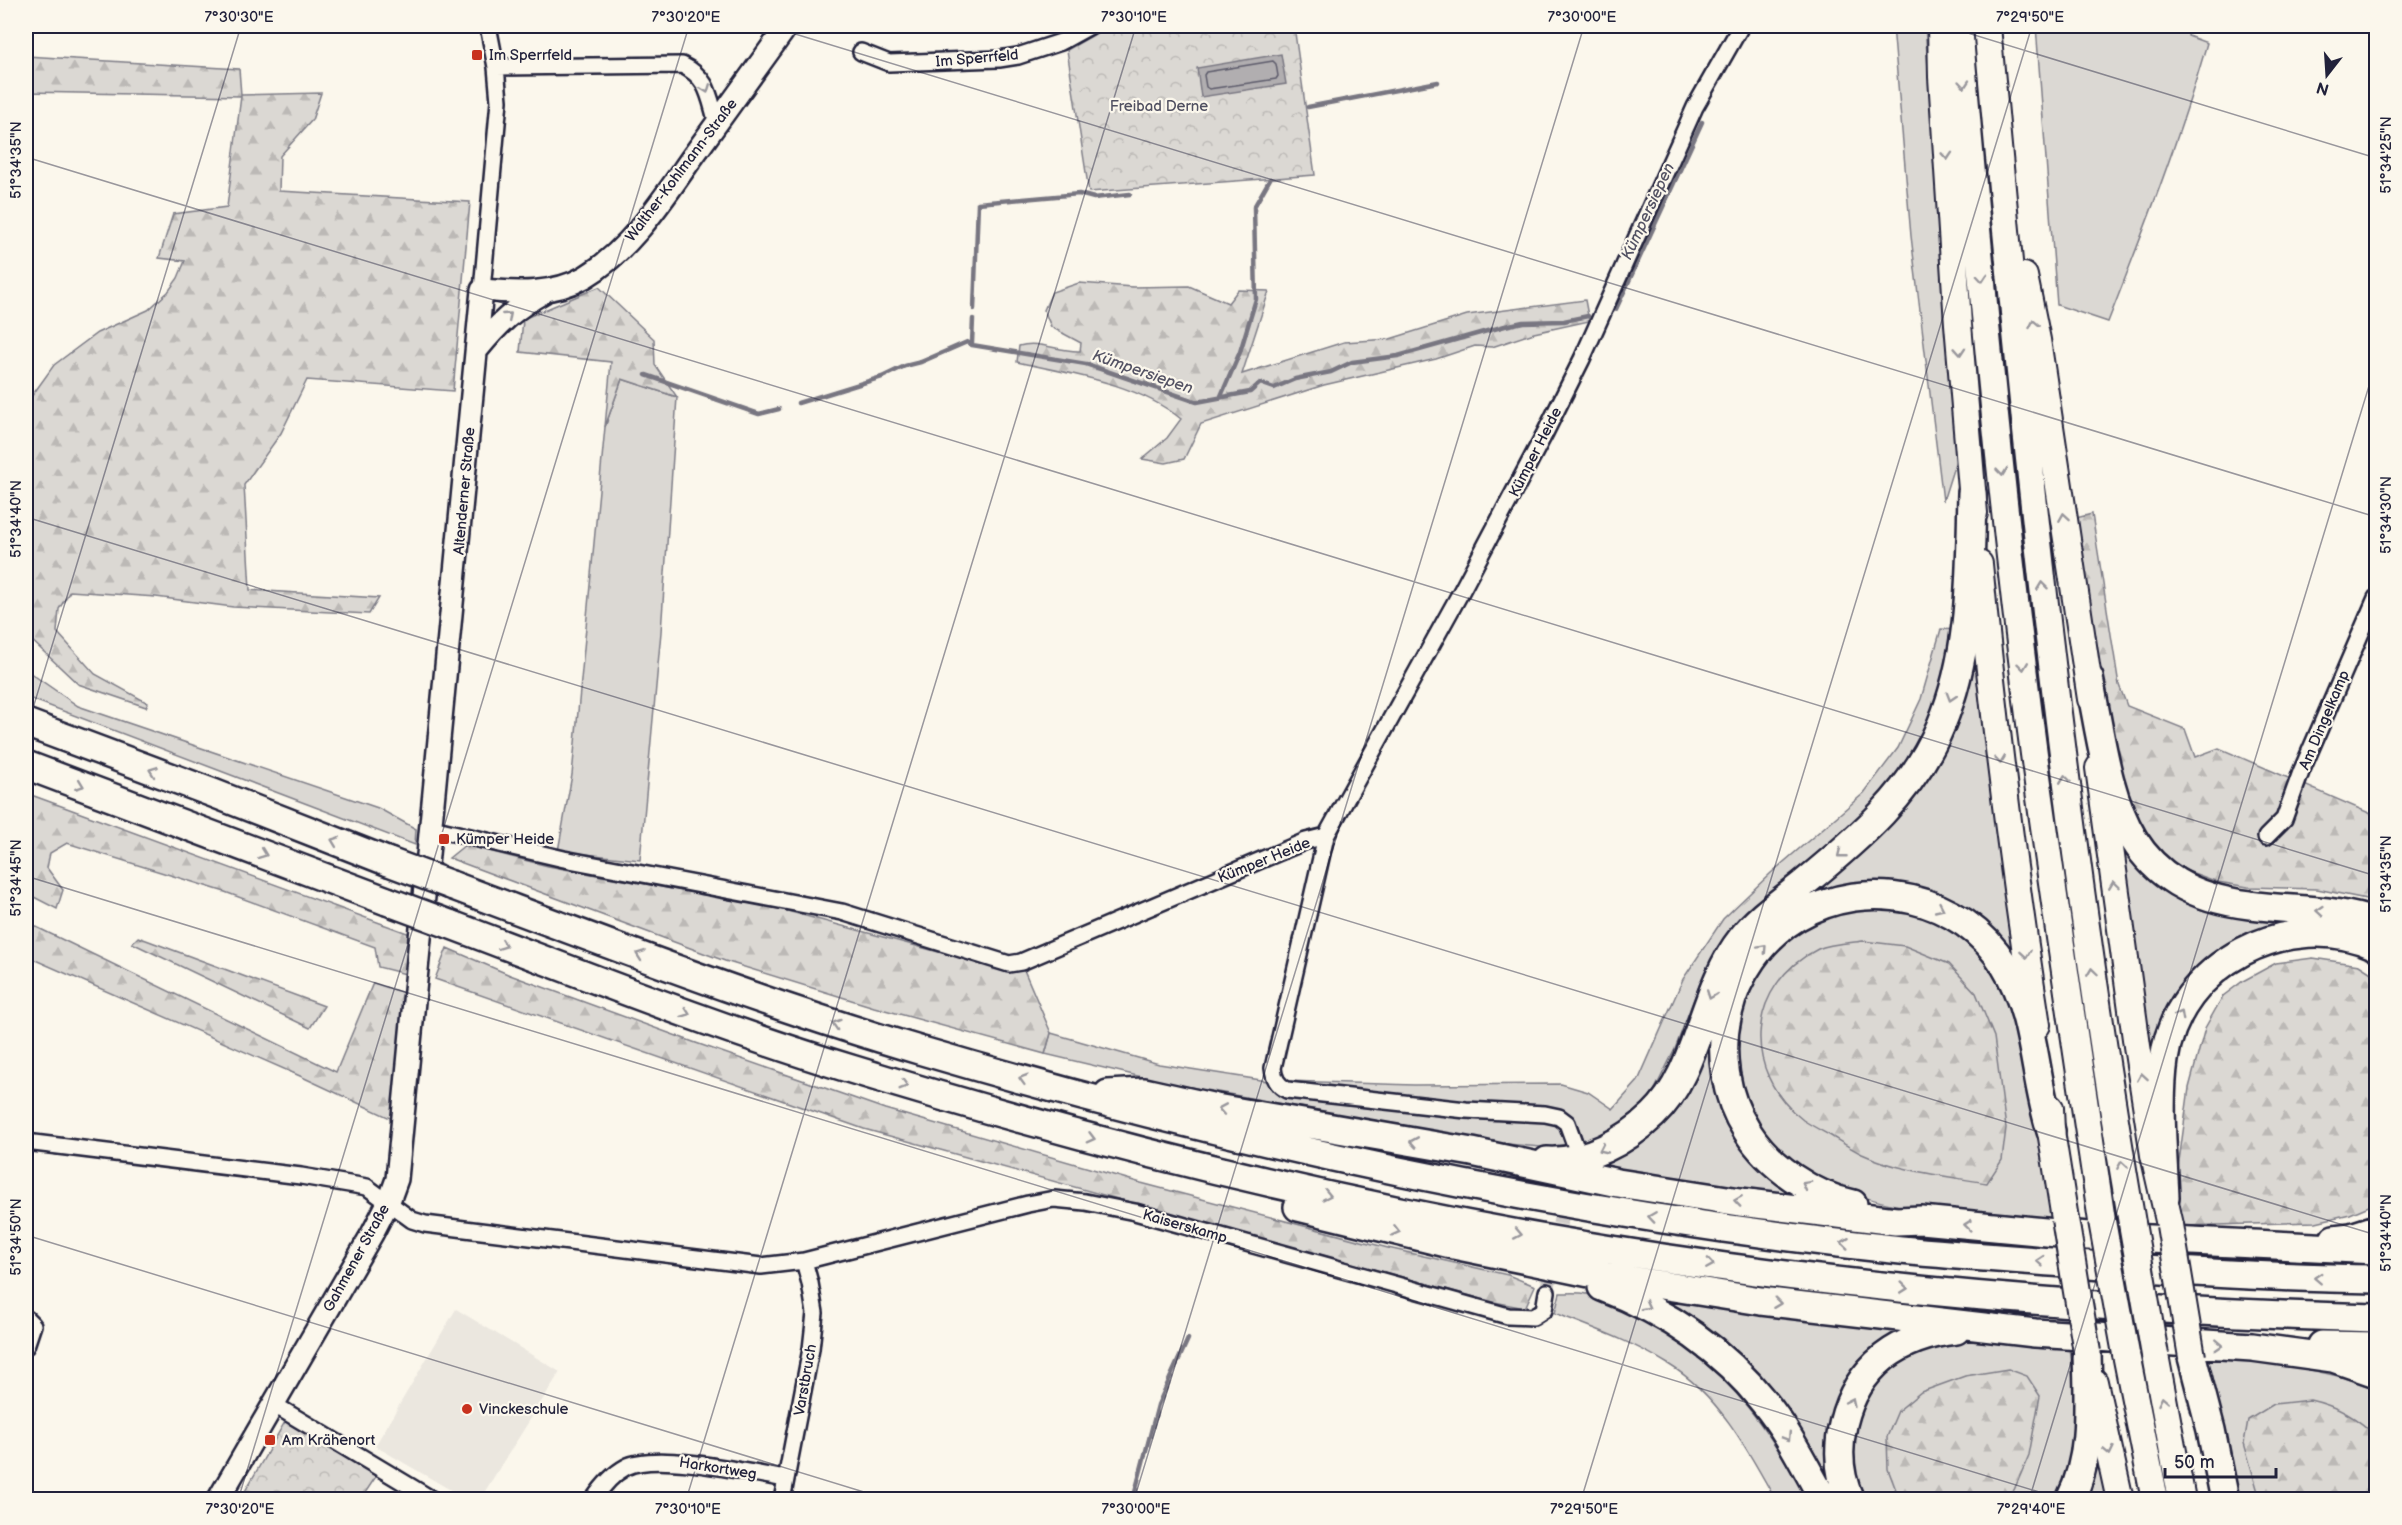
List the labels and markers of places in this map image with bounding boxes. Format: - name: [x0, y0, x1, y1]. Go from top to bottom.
- place label: Im Sperrfeld: [489, 46, 572, 65]
- marker: Im Sperrfeld: [470, 48, 484, 62]
- place label: Kümper Heide: [456, 830, 554, 849]
- marker: Kümper Heide: [437, 832, 451, 846]
- place label: Vinckeschule: [479, 1400, 568, 1419]
- marker: Vinckeschule: [460, 1402, 474, 1416]
- place label: Am Krähenort: [282, 1431, 376, 1450]
- marker: Am Krähenort: [263, 1433, 277, 1447]

